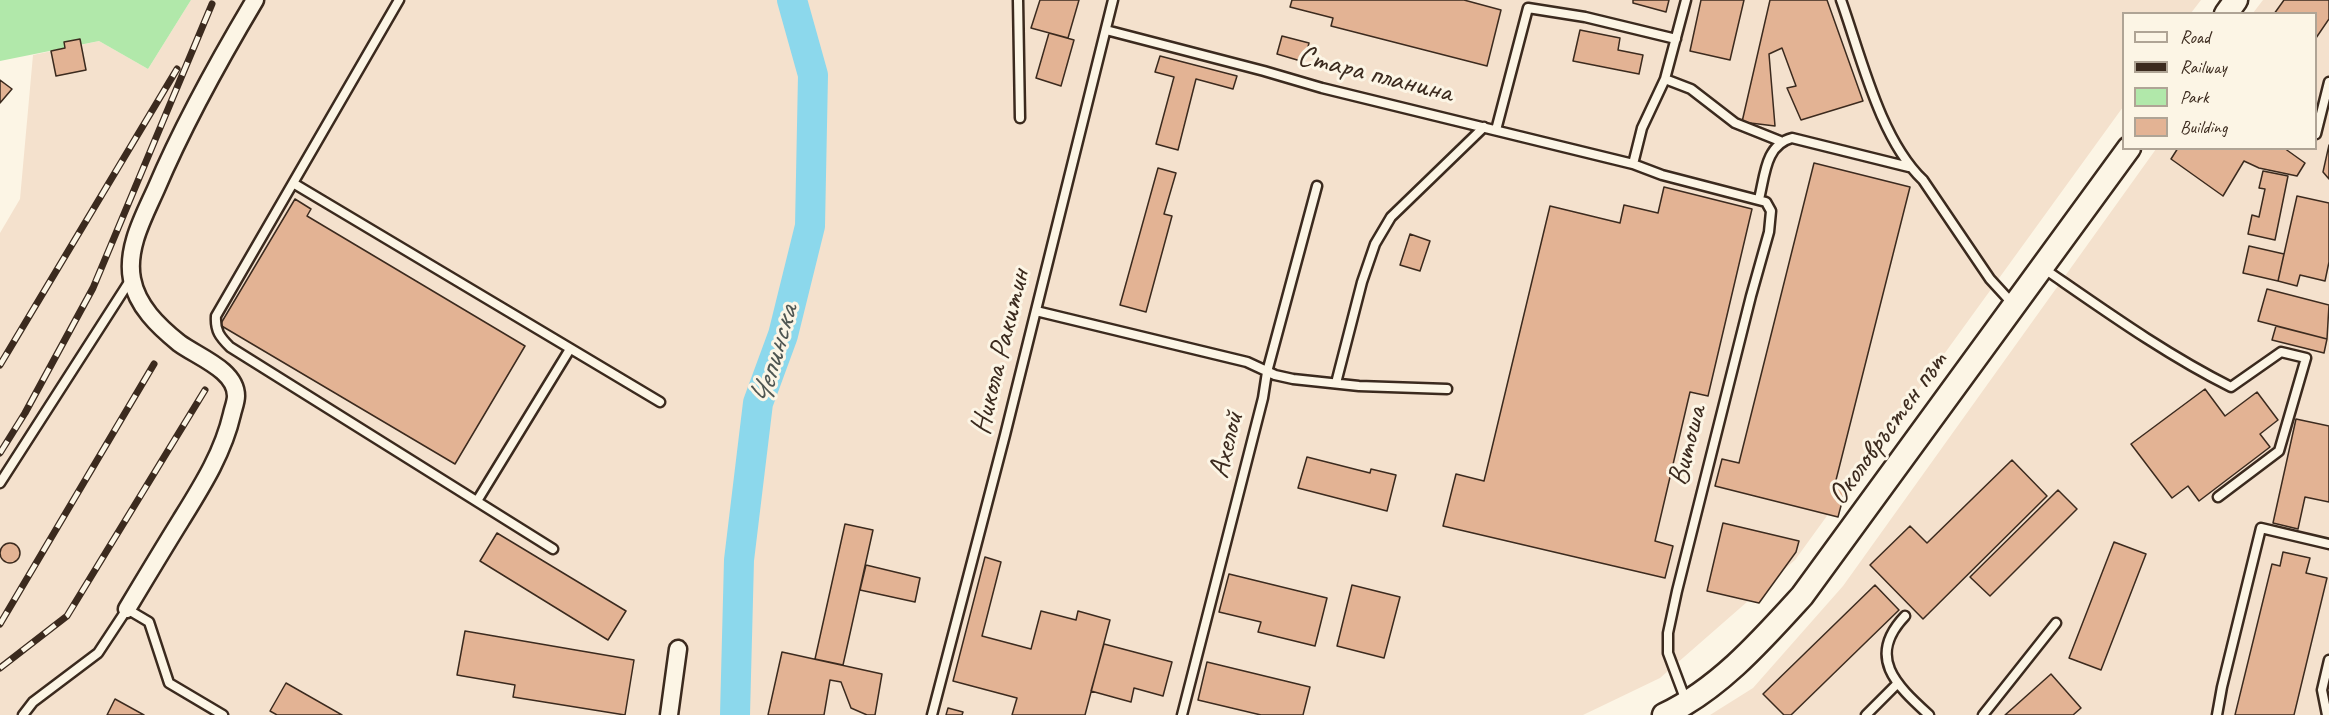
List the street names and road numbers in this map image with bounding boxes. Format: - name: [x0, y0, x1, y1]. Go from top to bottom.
- street label: Стара планина: [1294, 38, 1456, 112]
- street label: Никола Ракитин: [963, 266, 1039, 438]
- street label: Околовръстен път: [1820, 346, 1956, 512]
- street label: Витоша: [1661, 402, 1715, 490]
- street label: Ахелой: [1201, 408, 1253, 482]

